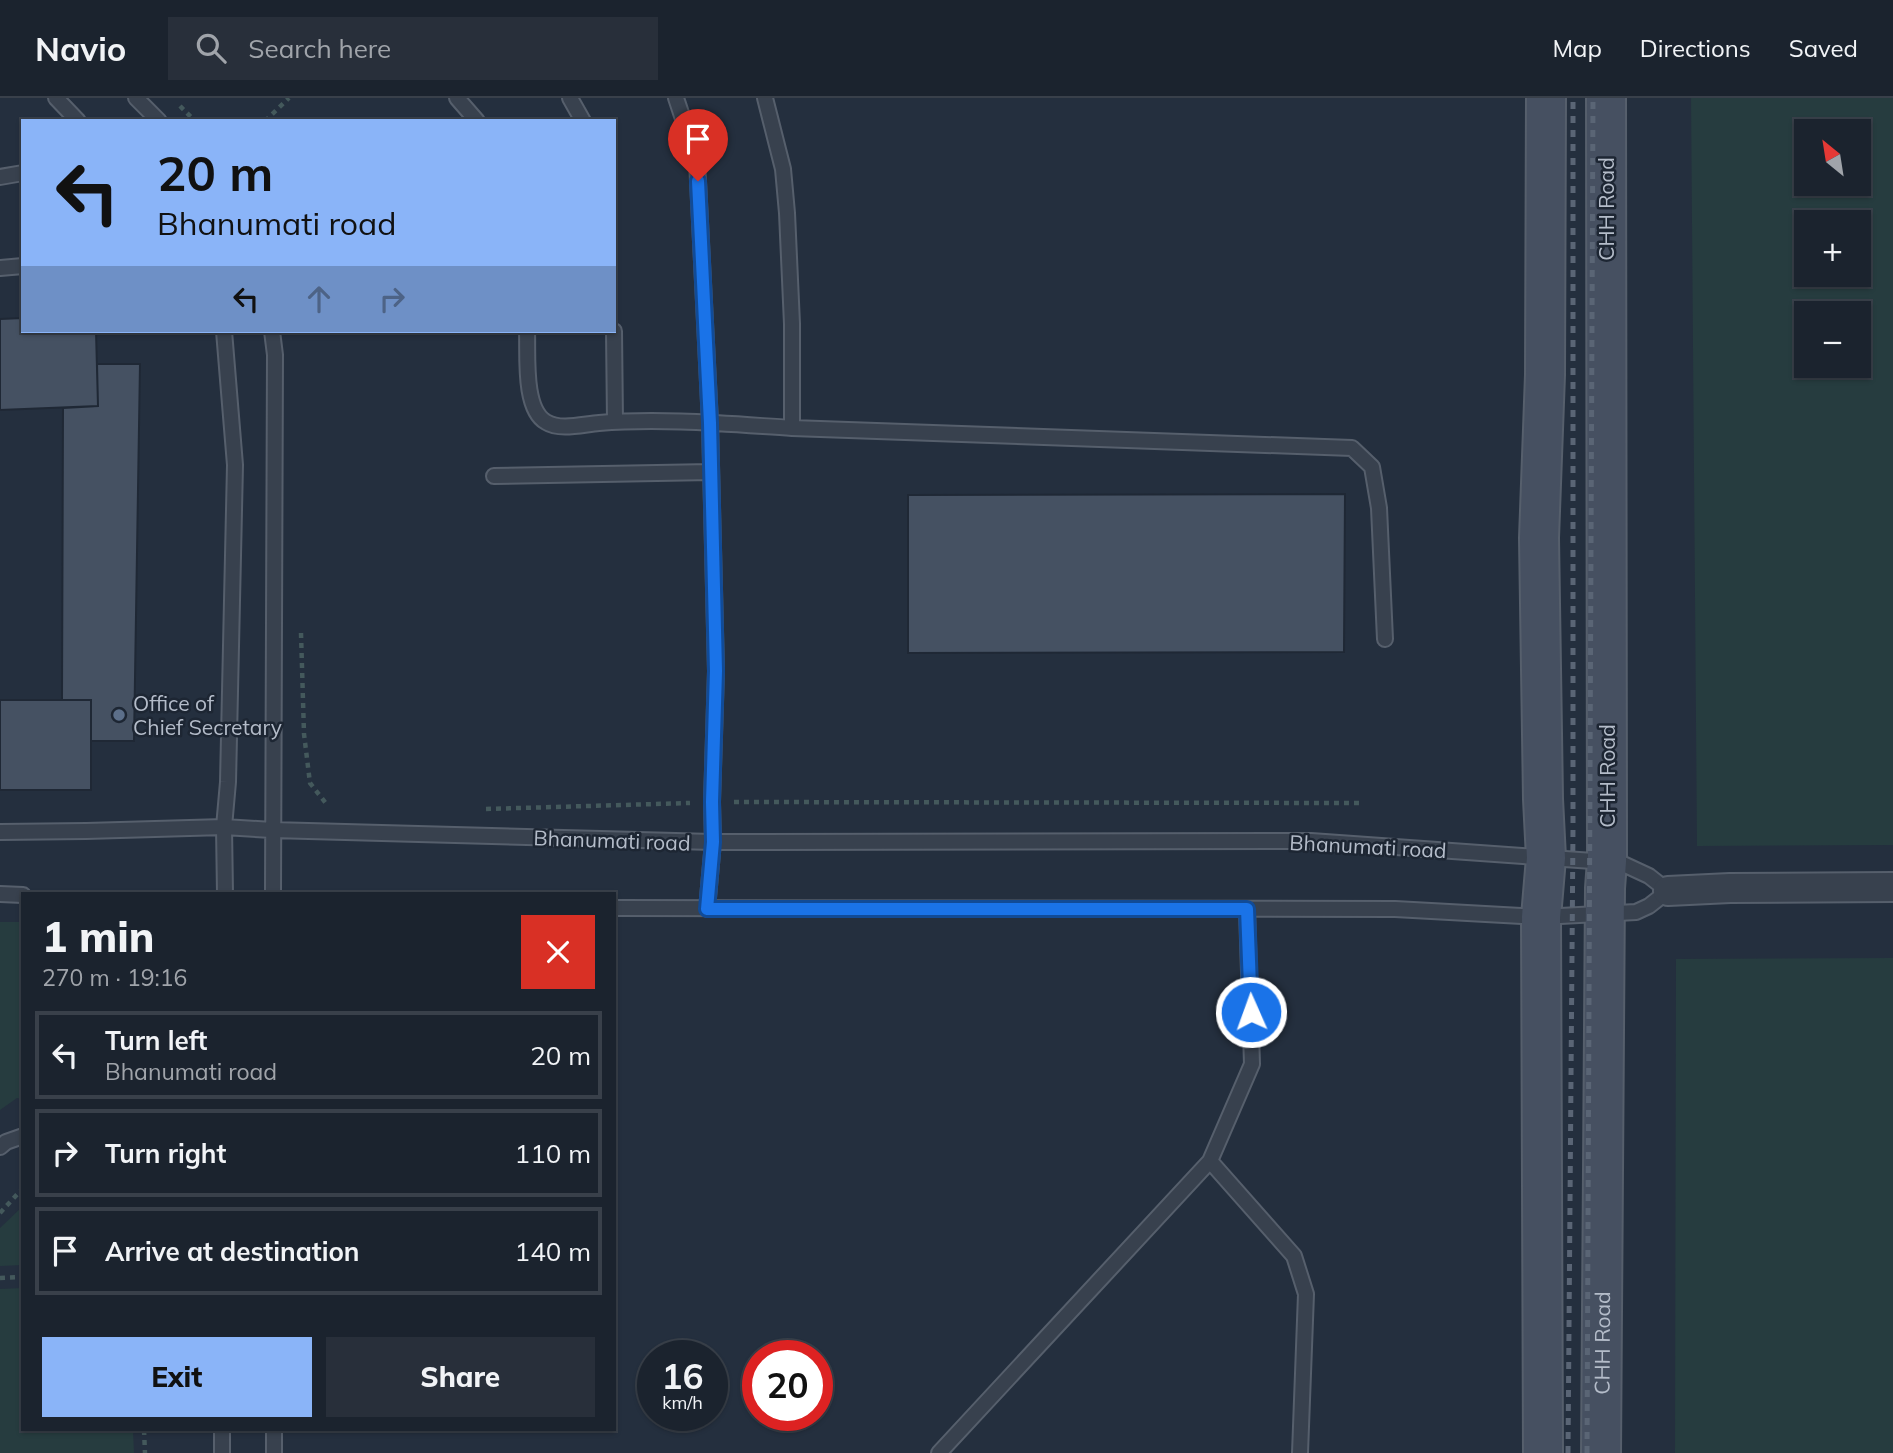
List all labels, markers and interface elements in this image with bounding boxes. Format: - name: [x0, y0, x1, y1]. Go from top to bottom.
- search box: [168, 17, 658, 80]
- text: Navio: [35, 28, 126, 69]
- icon: search: [192, 29, 230, 67]
- text: Search here: [248, 32, 391, 65]
- text: Map: [1552, 33, 1602, 63]
- text: Directions: [1640, 33, 1751, 63]
- text: Saved: [1789, 33, 1858, 63]
- pin: [668, 109, 728, 181]
- north arrow: [1794, 119, 1871, 196]
- map controls: [1794, 119, 1871, 378]
- icon: arrive: [679, 120, 717, 158]
- text: 20 m: [157, 142, 273, 203]
- icon: left: [42, 147, 133, 238]
- street label: CHH Road: [1593, 157, 1619, 261]
- text: Bhanumati road: [157, 203, 396, 243]
- button: +: [1794, 210, 1871, 287]
- icon: left: [227, 280, 265, 318]
- icon: ahead: [300, 280, 338, 318]
- icon: right: [373, 280, 411, 318]
- button: −: [1794, 301, 1871, 378]
- place label: Office of Chief Secretary: [133, 690, 282, 740]
- marker: Office of Chief Secretary: [111, 707, 127, 723]
- street label: CHH Road: [1594, 724, 1620, 828]
- street label: Bhanumati road: [533, 824, 691, 856]
- street label: Bhanumati road: [1289, 829, 1447, 863]
- text: 1 min: [42, 910, 155, 963]
- button: close: [521, 915, 595, 989]
- text: 270 m · 19:16: [42, 963, 187, 992]
- position arrow: [1214, 975, 1288, 1049]
- text: Turn left: [105, 1024, 207, 1057]
- icon: left: [46, 1036, 84, 1074]
- text: 20 m: [530, 1039, 591, 1072]
- text: Bhanumati road: [105, 1057, 277, 1086]
- icon: right: [46, 1134, 84, 1172]
- text: Turn right: [105, 1137, 226, 1170]
- text: 110 m: [515, 1137, 591, 1170]
- icon: arrive: [46, 1232, 84, 1270]
- text: Arrive at destination: [105, 1235, 360, 1268]
- text: 140 m: [515, 1235, 591, 1268]
- street label: CHH Road: [1588, 1291, 1615, 1395]
- button: Exit: [42, 1337, 312, 1417]
- button: Share: [326, 1337, 595, 1417]
- speed limit sign: 20: [742, 1340, 833, 1431]
- text: 16: [661, 1354, 704, 1398]
- text: km/h: [662, 1391, 703, 1414]

